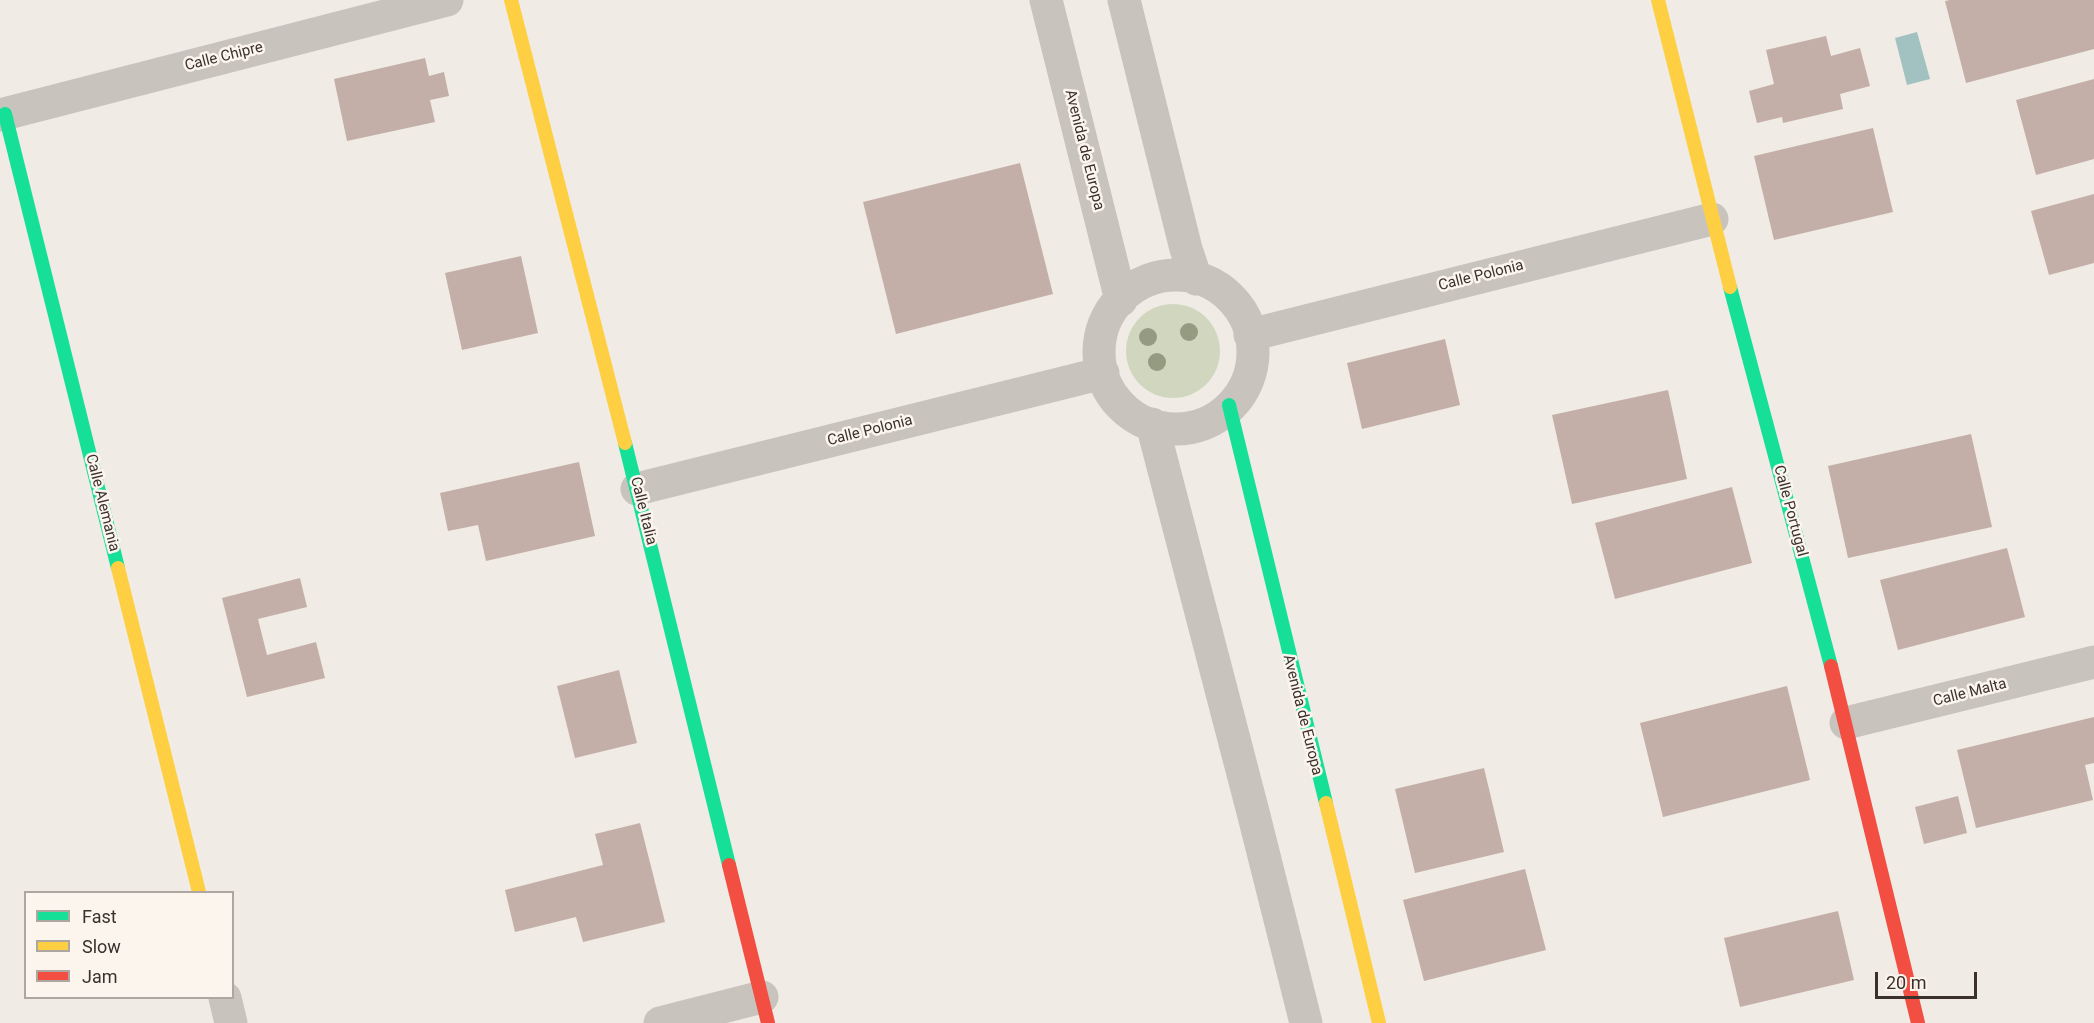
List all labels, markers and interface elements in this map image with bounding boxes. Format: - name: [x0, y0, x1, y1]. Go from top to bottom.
- street label: Calle Chipre: [183, 39, 265, 75]
- street label: Avenida de Europa: [1060, 88, 1108, 212]
- street label: Calle Polonia: [1437, 257, 1525, 295]
- street label: Calle Polonia: [826, 412, 914, 450]
- street label: Calle Alemania: [81, 452, 123, 554]
- street label: Calle Portugal: [1769, 463, 1811, 559]
- street label: Calle Italia: [626, 475, 660, 547]
- street label: Avenida de Europa: [1278, 653, 1326, 777]
- street label: Calle Malta: [1932, 675, 2008, 711]
- legend: [24, 891, 234, 999]
- text: Fast: [82, 906, 117, 927]
- text: Slow: [82, 936, 121, 957]
- scale bar: [1878, 960, 1980, 998]
- text: Jam: [82, 966, 118, 987]
- text: 20 m: [1886, 972, 1926, 993]

